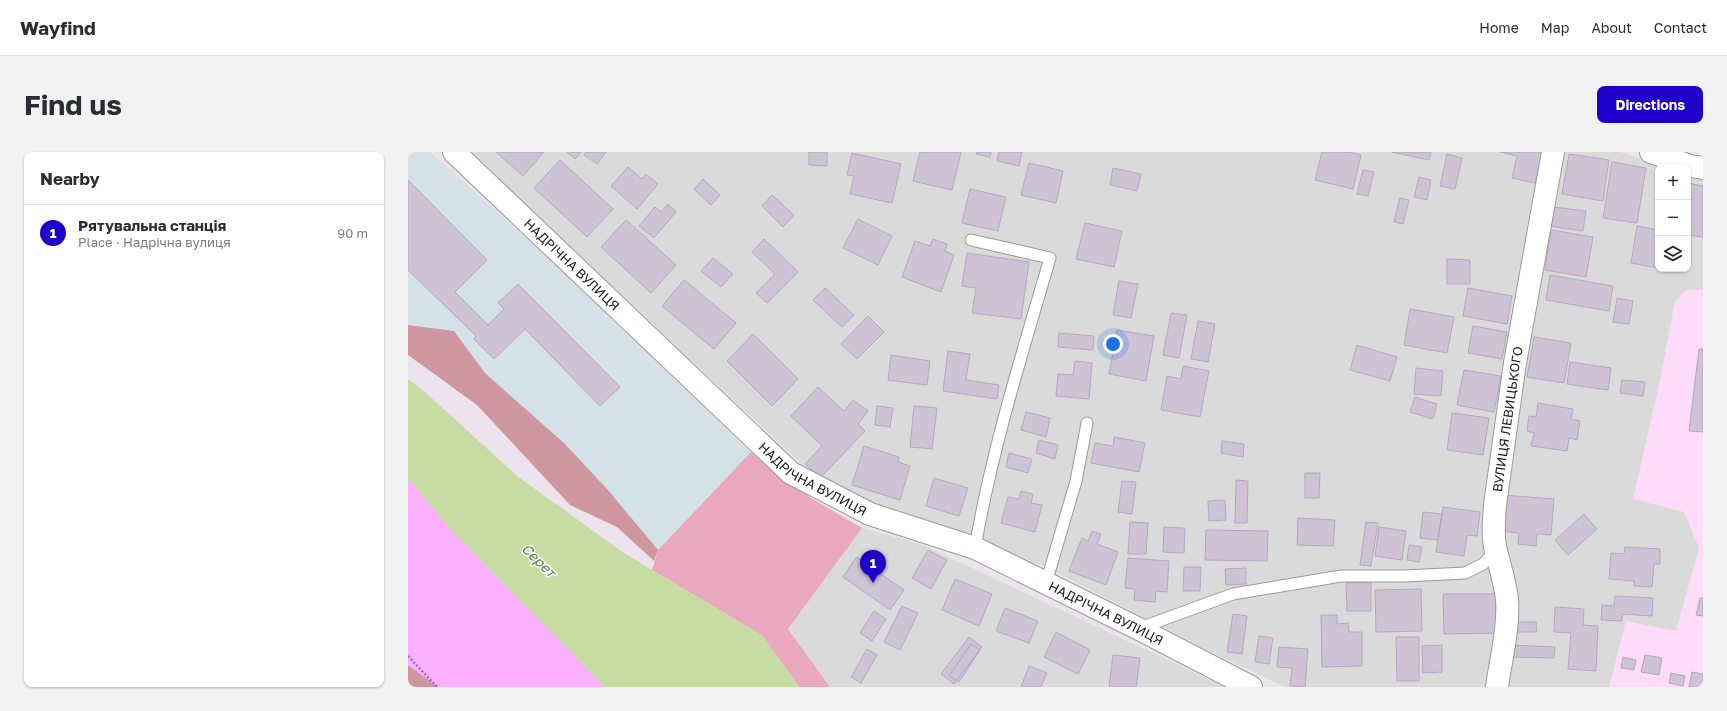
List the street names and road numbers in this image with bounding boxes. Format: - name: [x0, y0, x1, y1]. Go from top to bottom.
- street label: НАДРІЧНА ВУЛИЦЯ: [521, 215, 623, 314]
- street label: ВУЛИЦЯ ЛЕВИЦЬКОГО: [1489, 345, 1526, 493]
- street label: НАДРІЧНА ВУЛИЦЯ: [755, 439, 870, 519]
- street label: НАДРІЧНА ВУЛИЦЯ: [1046, 578, 1166, 648]

